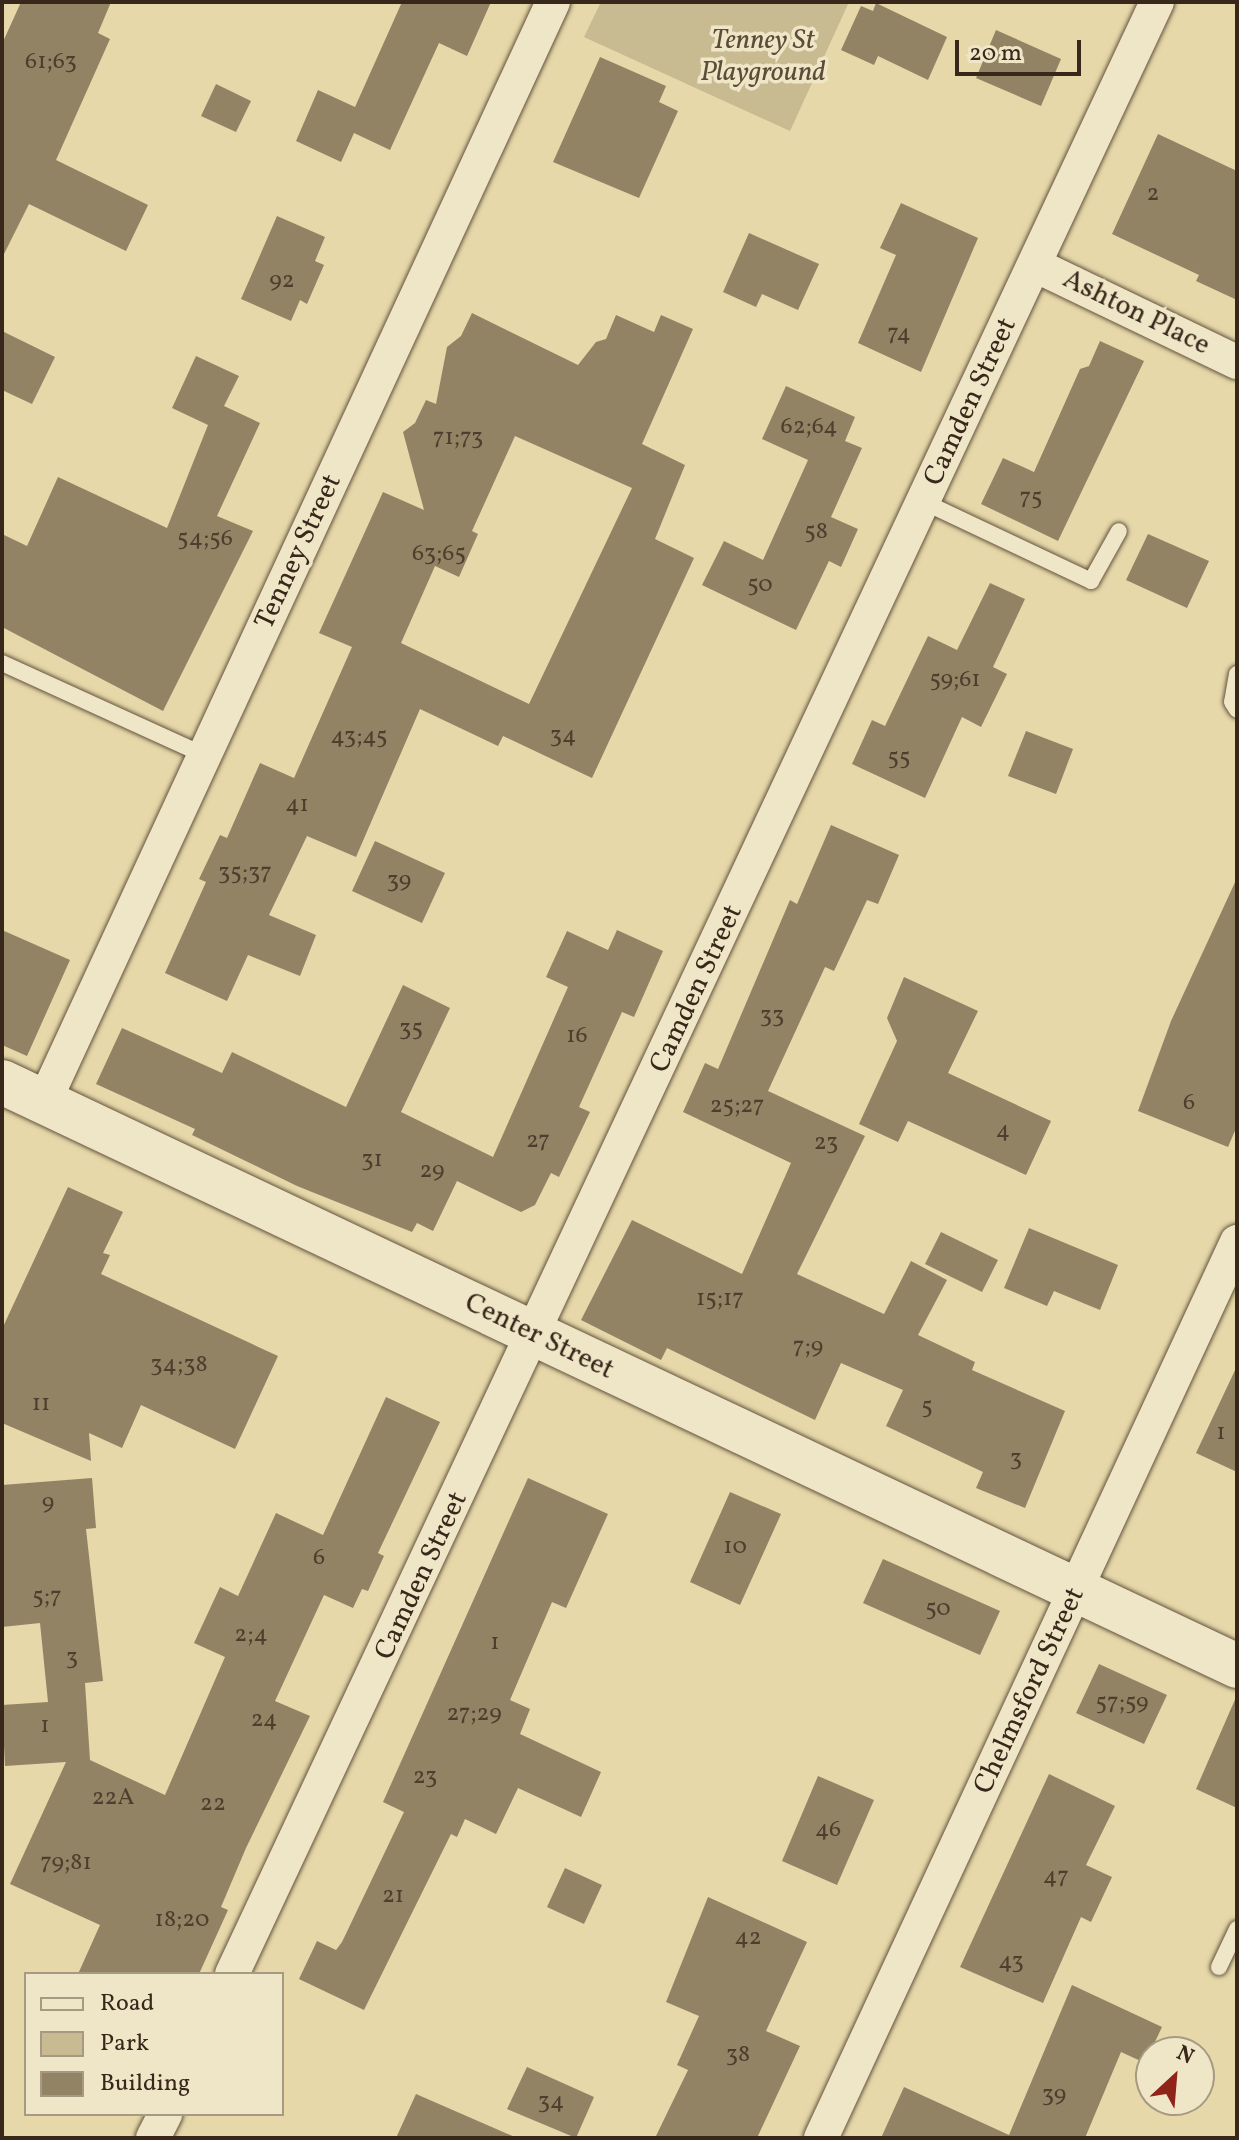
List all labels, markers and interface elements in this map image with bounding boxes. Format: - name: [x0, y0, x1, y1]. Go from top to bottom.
- park label: Tenney St Playground: [700, 24, 826, 90]
- scale bar: [959, 24, 1085, 74]
- text: 20 m: [969, 37, 1022, 71]
- house number: 61;63: [25, 49, 77, 77]
- house number: 2: [1147, 181, 1159, 209]
- street label: Ashton Place: [1057, 263, 1215, 363]
- house number: 92: [269, 268, 295, 296]
- street label: Camden Street: [917, 313, 1025, 491]
- house number: 74: [887, 321, 911, 349]
- house number: 62;64: [781, 414, 837, 442]
- house number: 71;73: [433, 425, 483, 453]
- street label: Tenney Street: [248, 469, 350, 635]
- house number: 75: [1019, 485, 1043, 513]
- house number: 58: [804, 519, 828, 547]
- house number: 54;56: [177, 526, 233, 554]
- house number: 63;65: [412, 541, 466, 569]
- house number: 50: [747, 572, 773, 600]
- house number: 59;61: [929, 667, 981, 695]
- house number: 34: [550, 723, 576, 751]
- house number: 43;45: [330, 724, 388, 752]
- house number: 55: [887, 745, 911, 773]
- house number: 41: [285, 792, 309, 820]
- house number: 35;37: [218, 860, 272, 888]
- house number: 39: [387, 868, 411, 896]
- street label: Camden Street: [643, 900, 751, 1078]
- house number: 33: [760, 1003, 784, 1031]
- house number: 35: [399, 1016, 423, 1044]
- house number: 16: [566, 1023, 588, 1051]
- house number: 6: [1183, 1090, 1195, 1118]
- house number: 25;27: [710, 1093, 764, 1121]
- house number: 4: [996, 1118, 1010, 1146]
- house number: 27: [526, 1128, 550, 1156]
- house number: 23: [814, 1130, 838, 1158]
- house number: 31: [361, 1147, 383, 1175]
- house number: 29: [419, 1158, 445, 1186]
- street label: Center Street: [459, 1286, 619, 1388]
- house number: 15;17: [696, 1286, 744, 1314]
- house number: 7;9: [793, 1334, 823, 1362]
- house number: 34;38: [150, 1352, 208, 1380]
- house number: 11: [32, 1391, 50, 1419]
- house number: 5: [921, 1394, 933, 1422]
- house number: 1: [1216, 1420, 1226, 1448]
- house number: 3: [1010, 1446, 1022, 1474]
- street label: Camden Street: [368, 1487, 476, 1665]
- house number: 9: [42, 1490, 54, 1518]
- house number: 10: [723, 1534, 747, 1562]
- house number: 6: [313, 1545, 325, 1573]
- street label: Chelmsford Street: [967, 1582, 1093, 1800]
- house number: 5;7: [32, 1584, 62, 1612]
- house number: 50: [925, 1596, 951, 1624]
- house number: 2;4: [234, 1622, 268, 1650]
- house number: 1: [490, 1630, 500, 1658]
- house number: 3: [66, 1645, 78, 1673]
- house number: 57;59: [1096, 1690, 1148, 1718]
- house number: 27;29: [446, 1701, 502, 1729]
- house number: 24: [251, 1707, 277, 1735]
- house number: 1: [40, 1713, 50, 1741]
- house number: 23: [413, 1764, 437, 1792]
- house number: 22A: [92, 1785, 134, 1813]
- house number: 22: [200, 1791, 226, 1819]
- house number: 46: [815, 1817, 841, 1845]
- house number: 79;81: [40, 1850, 92, 1878]
- house number: 47: [1043, 1864, 1069, 1892]
- house number: 21: [382, 1883, 404, 1911]
- house number: 18;20: [155, 1907, 209, 1935]
- house number: 42: [734, 1925, 762, 1953]
- house number: 43: [998, 1949, 1024, 1977]
- legend: [24, 1972, 284, 2116]
- text: Road: [100, 1987, 154, 2021]
- text: Park: [100, 2027, 149, 2061]
- north arrow: [1135, 2036, 1215, 2116]
- text: N: [1171, 2038, 1199, 2073]
- house number: 38: [726, 2042, 750, 2070]
- text: Building: [100, 2067, 190, 2101]
- house number: 39: [1042, 2082, 1066, 2110]
- house number: 34: [538, 2089, 564, 2117]

